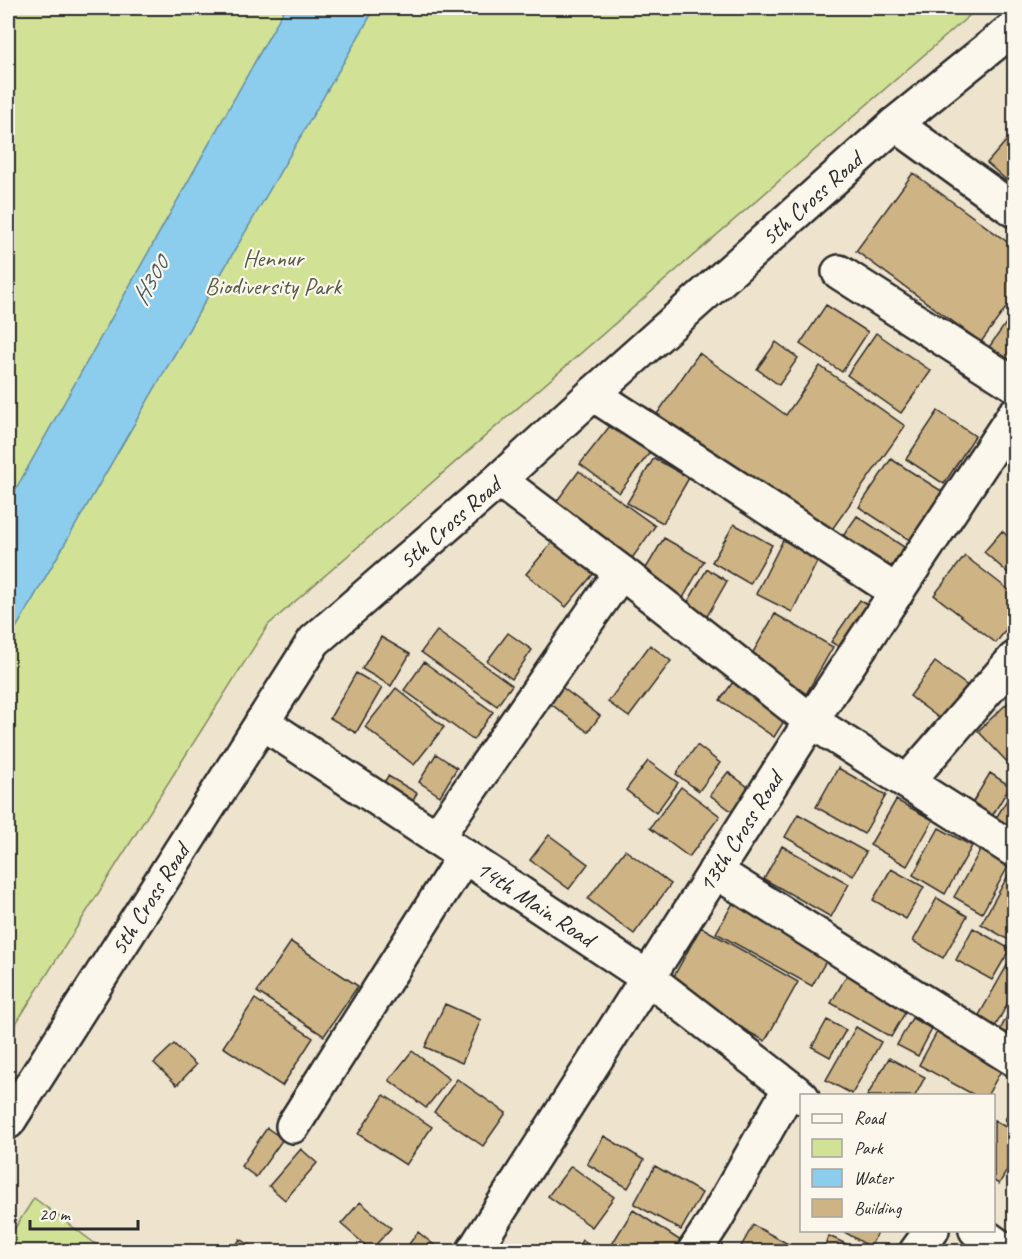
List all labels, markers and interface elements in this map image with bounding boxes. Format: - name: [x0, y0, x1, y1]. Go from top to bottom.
- street label: 5th Cross Road: [755, 143, 871, 252]
- park label: Hennur Biodiversity Park: [205, 243, 343, 301]
- water label: H300: [123, 247, 179, 311]
- street label: 5th Cross Road: [392, 468, 510, 576]
- street label: 13th Cross Road: [691, 763, 792, 898]
- street label: 5th Cross Road: [103, 835, 198, 960]
- street label: 14th Main Road: [471, 853, 603, 955]
- legend: [800, 1094, 995, 1232]
- text: Road: [854, 1107, 887, 1129]
- text: Park: [854, 1137, 884, 1159]
- text: Water: [854, 1167, 895, 1189]
- scale bar: [30, 1193, 138, 1231]
- text: Building: [854, 1197, 903, 1219]
- text: 20 m: [39, 1203, 72, 1225]

